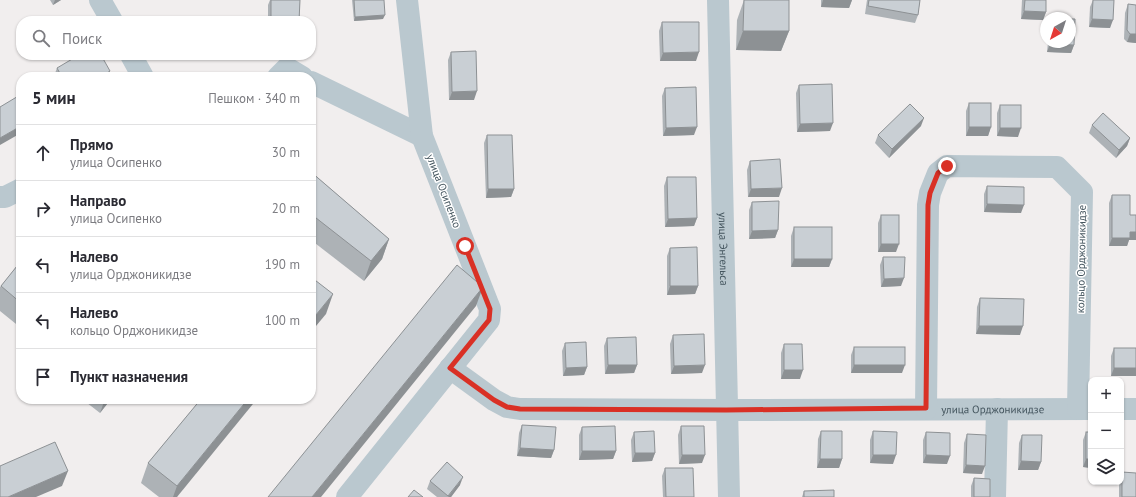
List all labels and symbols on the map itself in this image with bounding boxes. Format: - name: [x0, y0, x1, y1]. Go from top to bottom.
- north arrow: [1040, 12, 1076, 48]
- street label: улица Осипенко: [424, 152, 465, 230]
- route end: [938, 157, 956, 175]
- street label: кольцо Орджоникидзе: [1073, 204, 1089, 313]
- street label: улица Энгельса: [716, 212, 731, 286]
- route start: [456, 237, 474, 255]
- street label: улица Орджоникидзе: [941, 402, 1045, 416]

